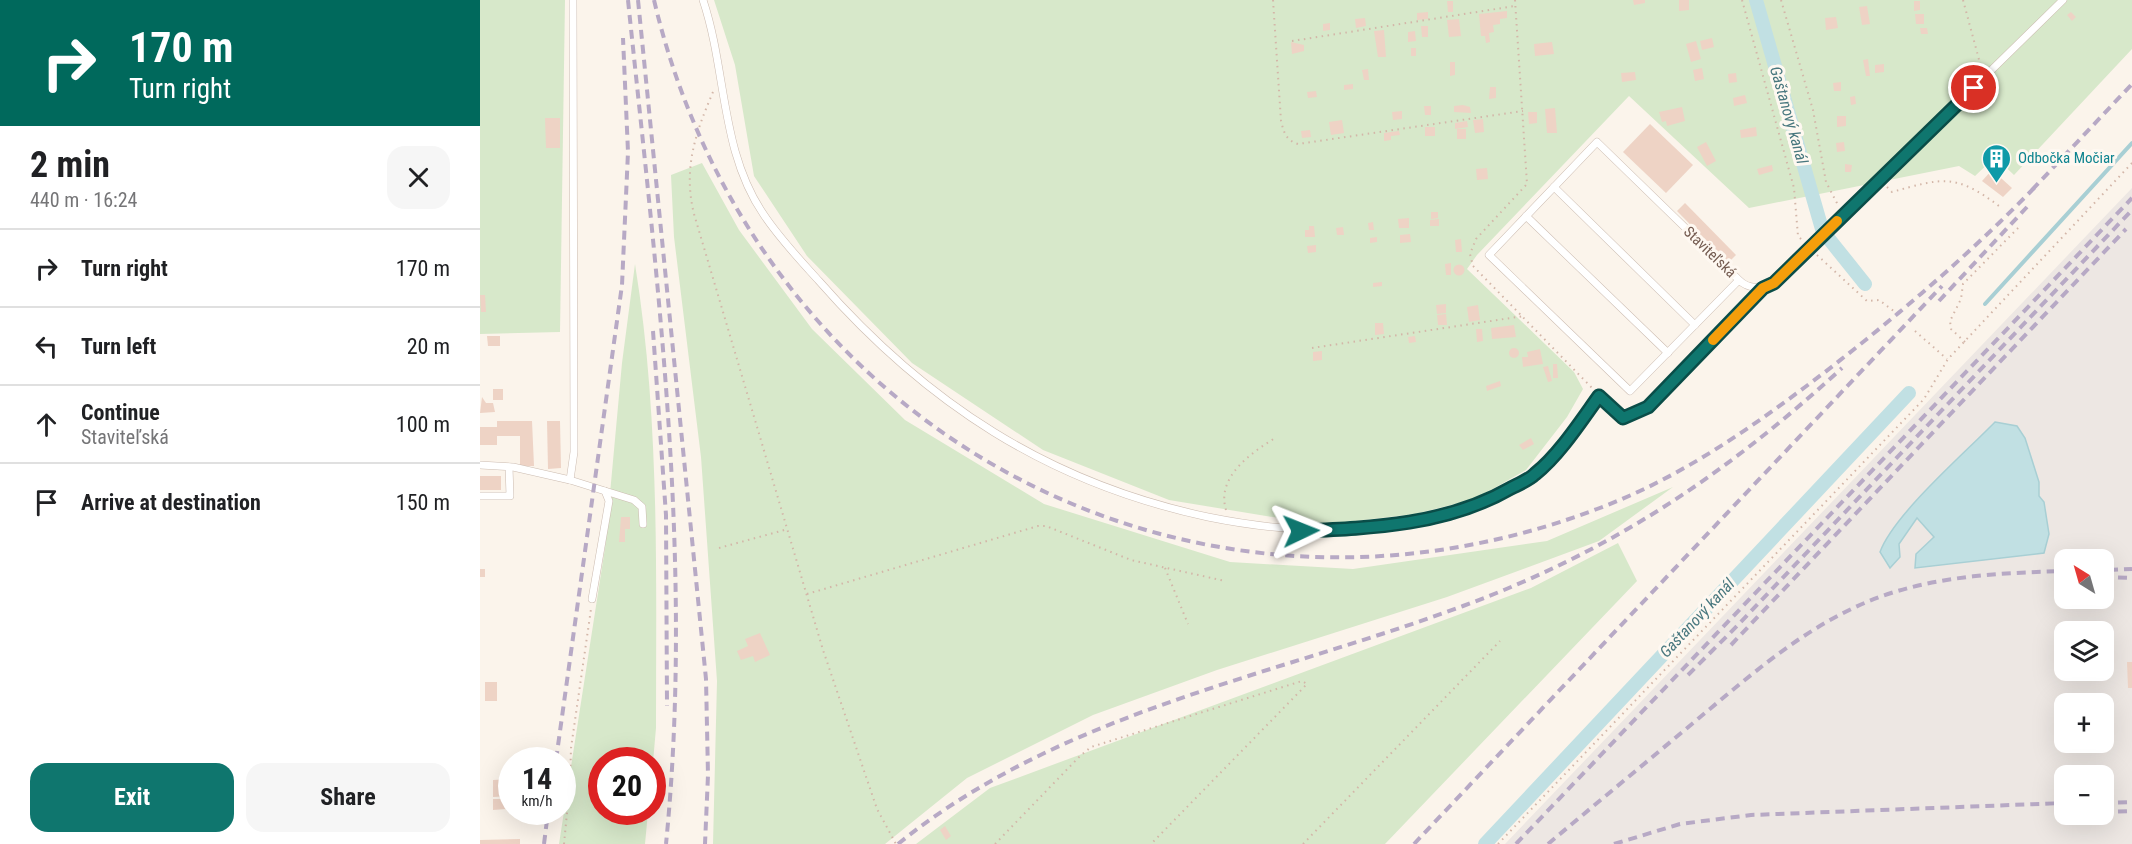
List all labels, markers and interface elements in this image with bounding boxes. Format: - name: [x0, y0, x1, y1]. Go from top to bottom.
- text: 170 m: [129, 23, 234, 72]
- icon: right: [30, 24, 108, 102]
- pin: [1948, 62, 1999, 113]
- water label: Gaštanový kanál: [1766, 64, 1812, 166]
- icon: arrive: [1957, 71, 1990, 104]
- text: Turn right: [129, 73, 231, 105]
- building icon: Odbočka Močiar: [1981, 142, 2013, 184]
- text: 2 min: [30, 144, 110, 186]
- button: close: [387, 146, 450, 209]
- place label: Odbočka Močiar: [2018, 149, 2115, 167]
- text: 440 m · 16:24: [30, 188, 137, 212]
- street label: Staviteľská: [1680, 223, 1740, 281]
- icon: right: [30, 252, 63, 285]
- text: Turn right: [81, 256, 168, 281]
- text: 170 m: [396, 256, 450, 281]
- icon: left: [30, 330, 63, 363]
- text: Turn left: [81, 334, 156, 359]
- text: 20 m: [407, 334, 450, 359]
- text: Continue: [81, 400, 160, 425]
- icon: ahead: [30, 408, 63, 441]
- text: 100 m: [396, 412, 450, 437]
- text: Staviteľská: [81, 425, 169, 449]
- icon: arrive: [30, 486, 63, 519]
- text: Arrive at destination: [81, 490, 261, 515]
- text: 150 m: [396, 490, 450, 515]
- position arrow: [1269, 499, 1333, 563]
- north arrow: [2054, 549, 2114, 609]
- map controls: [2054, 549, 2114, 825]
- water label: Gaštanový kanál: [1656, 574, 1739, 661]
- button: layers: [2054, 621, 2114, 681]
- button: +: [2054, 693, 2114, 753]
- speed limit sign: 20: [588, 747, 666, 825]
- text: 14: [522, 761, 552, 796]
- button: Exit: [30, 763, 234, 832]
- button: Share: [246, 763, 450, 832]
- button: −: [2054, 765, 2114, 825]
- text: km/h: [522, 792, 552, 810]

